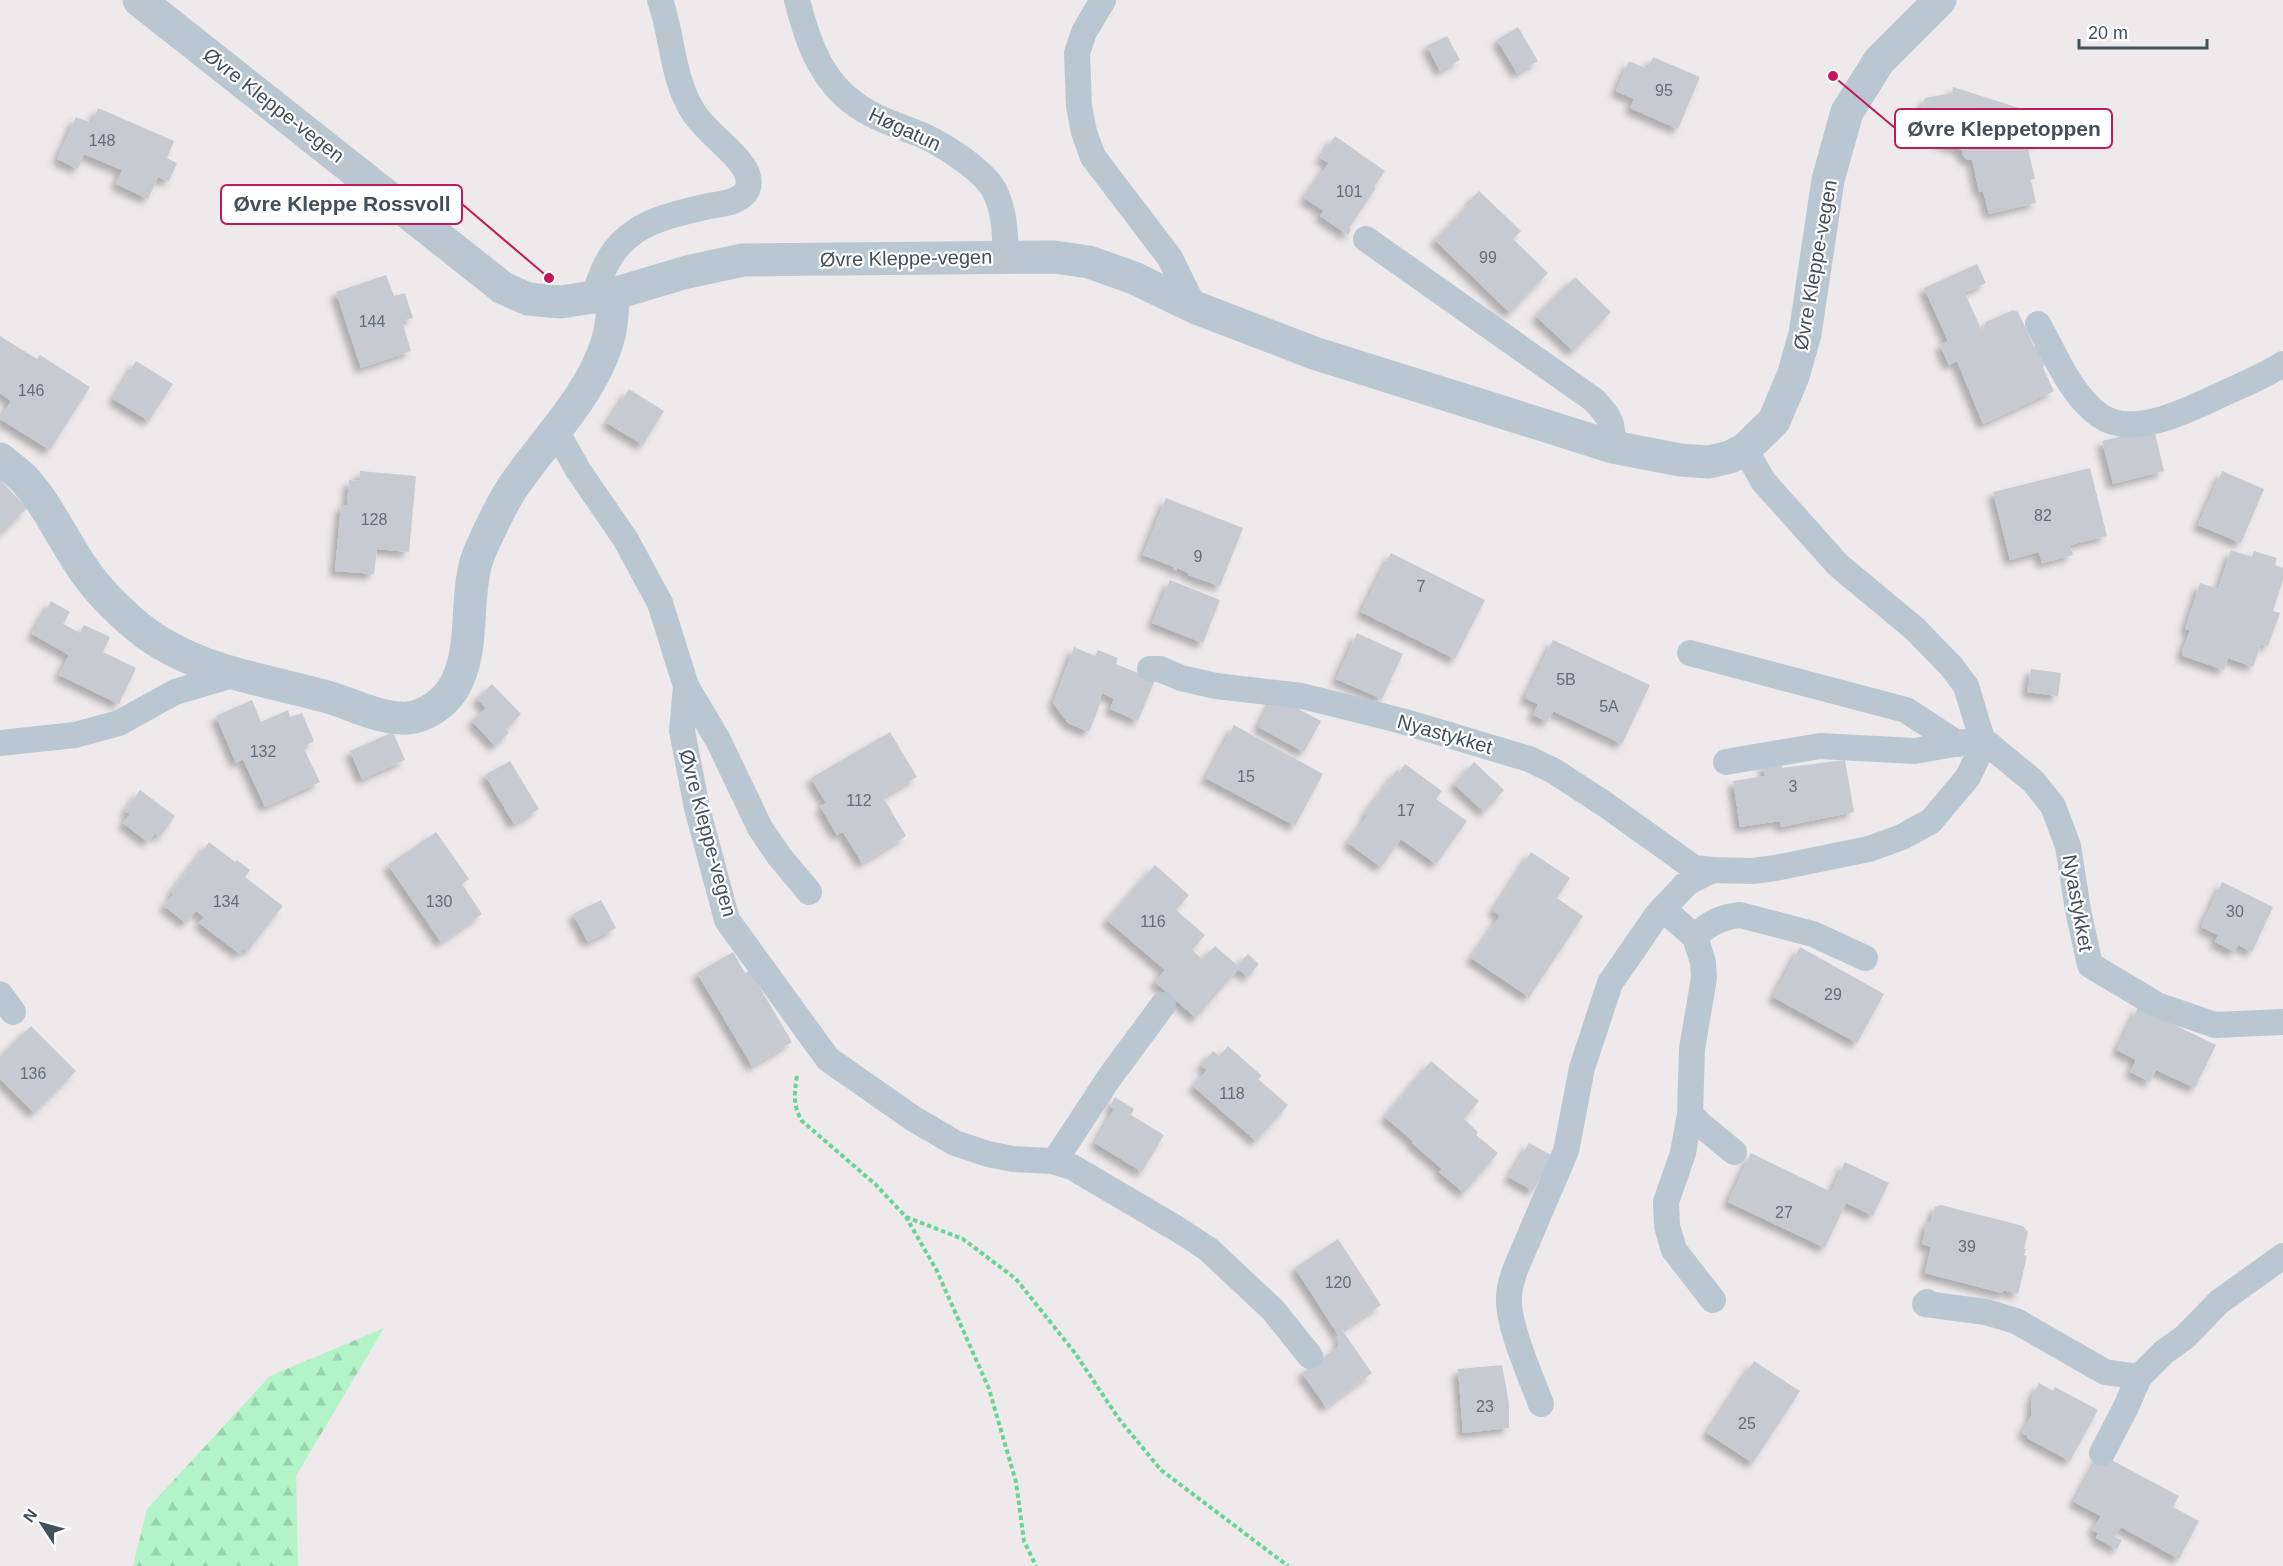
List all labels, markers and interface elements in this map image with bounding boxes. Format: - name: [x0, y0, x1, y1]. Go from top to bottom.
- scale bar: [2079, 12, 2206, 50]
- text: 20 m: [2088, 23, 2128, 43]
- street label: Øvre Kleppe-vegen: [199, 43, 349, 167]
- house number: 95: [1655, 82, 1673, 99]
- street label: Høgatun: [866, 103, 944, 155]
- callout: Øvre Kleppetoppen: [1895, 109, 2112, 148]
- text: Øvre Kleppetoppen: [1907, 117, 2101, 140]
- house number: 148: [89, 132, 115, 149]
- street label: Øvre Kleppe-vegen: [1789, 178, 1841, 352]
- house number: 101: [1336, 183, 1362, 200]
- callout: Øvre Kleppe Rossvoll: [221, 185, 462, 224]
- text: Øvre Kleppe Rossvoll: [233, 192, 451, 215]
- street label: Øvre Kleppe-vegen: [820, 245, 992, 271]
- house number: 99: [1479, 249, 1497, 266]
- house number: 144: [359, 313, 385, 330]
- house number: 146: [18, 382, 44, 399]
- house number: 82: [2034, 507, 2052, 524]
- house number: 128: [361, 511, 387, 528]
- house number: 9: [1194, 548, 1203, 565]
- house number: 7: [1417, 578, 1426, 595]
- house number: 5B: [1556, 671, 1576, 688]
- house number: 5A: [1599, 698, 1619, 715]
- street label: Nyastykket: [1395, 710, 1495, 758]
- house number: 132: [250, 743, 276, 760]
- street label: Øvre Kleppe-vegen: [675, 747, 741, 919]
- house number: 15: [1237, 768, 1255, 785]
- house number: 3: [1789, 778, 1798, 795]
- house number: 112: [846, 792, 872, 809]
- house number: 17: [1397, 802, 1415, 819]
- street label: Nyastykket: [2059, 853, 2097, 954]
- house number: 134: [213, 893, 239, 910]
- house number: 130: [426, 893, 452, 910]
- house number: 30: [2226, 903, 2244, 920]
- house number: 116: [1140, 913, 1166, 930]
- house number: 29: [1824, 986, 1842, 1003]
- house number: 136: [20, 1065, 46, 1082]
- house number: 118: [1219, 1085, 1245, 1102]
- house number: 27: [1775, 1204, 1793, 1221]
- house number: 39: [1958, 1238, 1976, 1255]
- house number: 120: [1325, 1274, 1351, 1291]
- house number: 23: [1476, 1398, 1494, 1415]
- house number: 25: [1738, 1415, 1756, 1432]
- north arrow: [12, 1494, 72, 1554]
- text: N: [20, 1506, 41, 1525]

